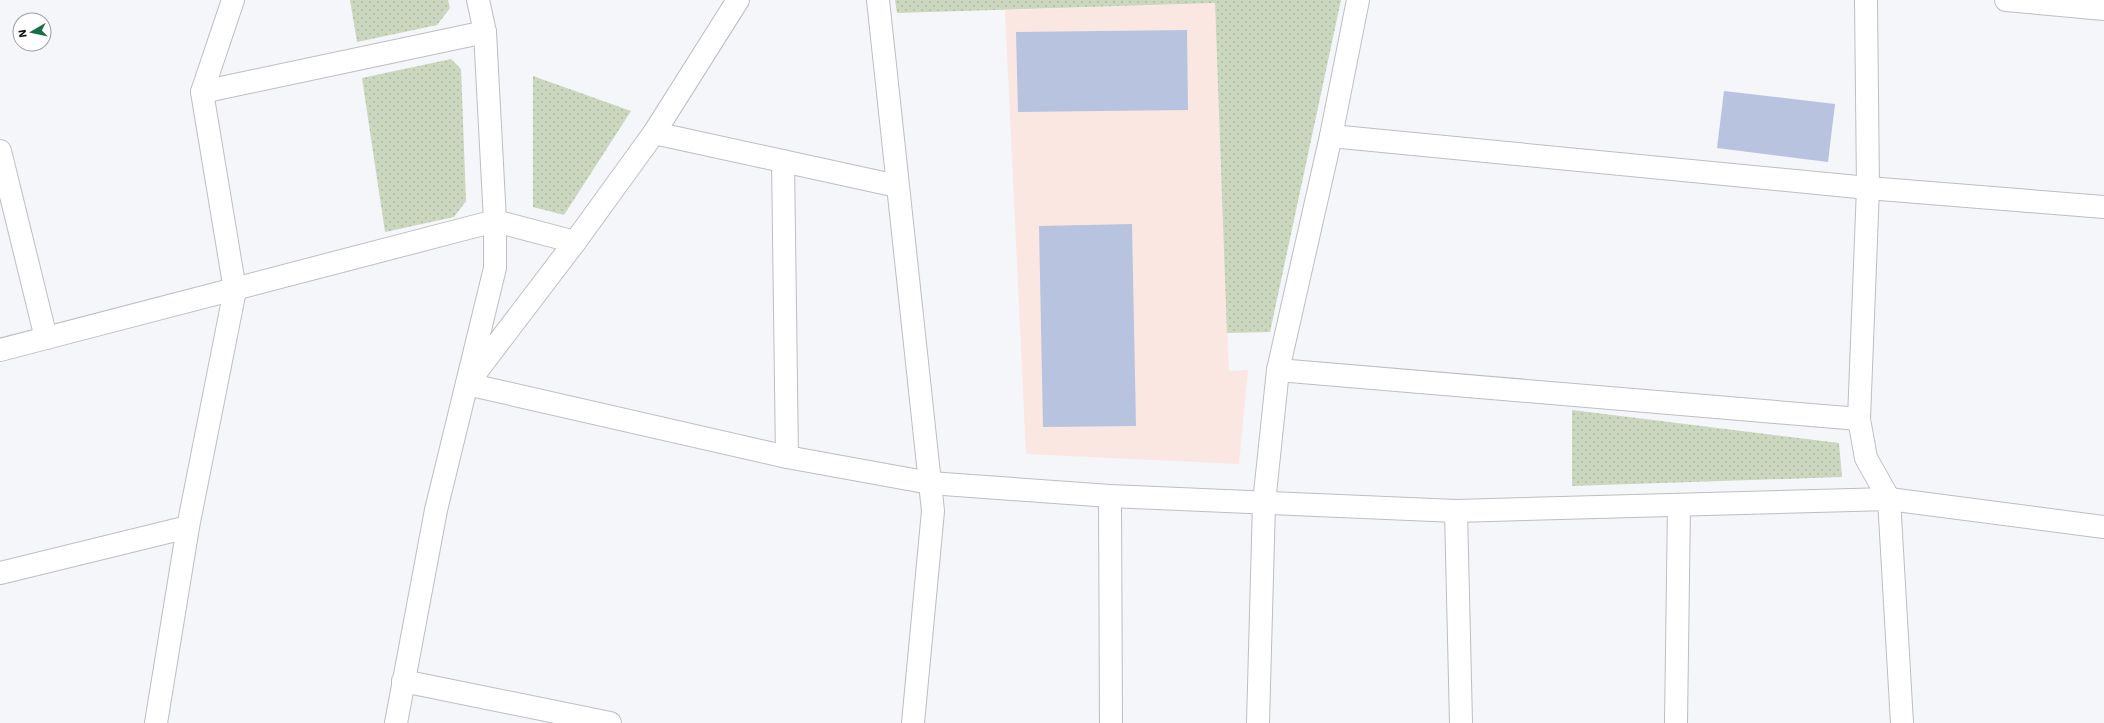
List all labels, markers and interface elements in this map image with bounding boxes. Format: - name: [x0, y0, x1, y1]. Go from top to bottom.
- north arrow: [12, 12, 52, 52]
- text: N: [16, 28, 30, 39]

